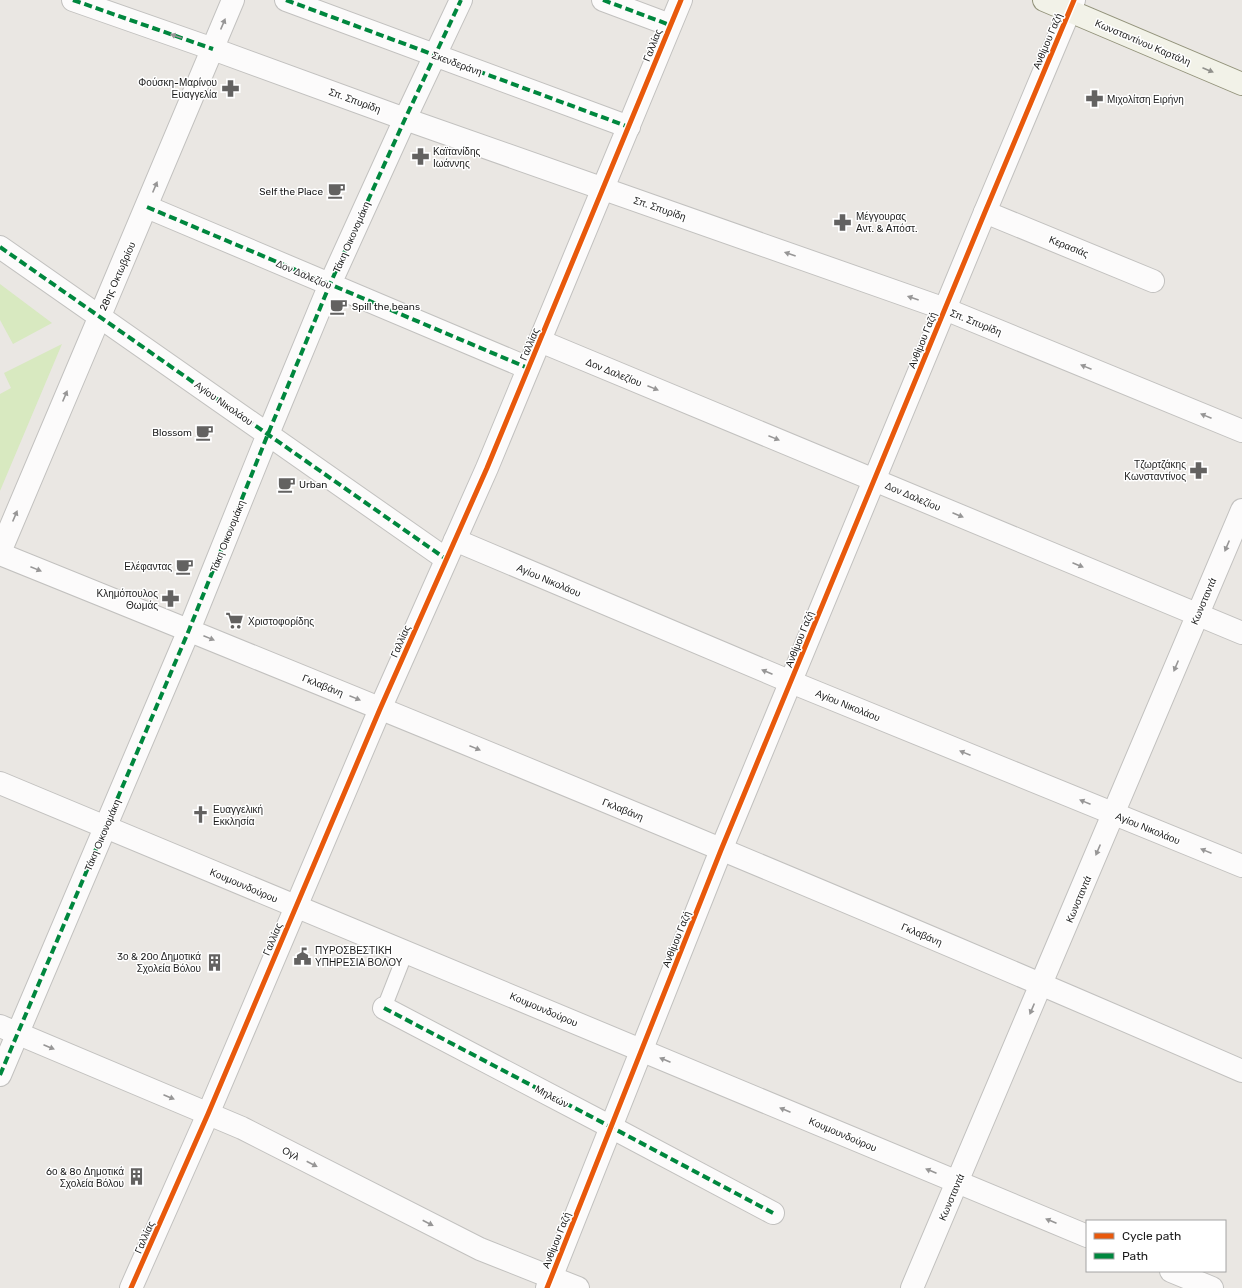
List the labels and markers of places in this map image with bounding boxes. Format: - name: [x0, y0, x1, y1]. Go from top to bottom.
- place label: Φούσκη-Μαρίνου Ευαγγελία: [138, 77, 217, 101]
- pharmacy icon: Φούσκη-Μαρίνου Ευαγγελία: [220, 78, 240, 98]
- pharmacy icon: Μιχολίτση Ειρήνη: [1084, 89, 1104, 109]
- place label: Μιχολίτση Ειρήνη: [1107, 94, 1184, 106]
- place label: Καϊτανίδης Ιωάννης: [433, 146, 480, 170]
- pharmacy icon: Καϊτανίδης Ιωάννης: [410, 147, 430, 167]
- cafe icon: Self the Place: [326, 181, 346, 201]
- place label: Self the Place: [259, 186, 323, 198]
- place label: Μέγγουρας Αντ. & Απόστ.: [856, 211, 918, 235]
- pharmacy icon: Μέγγουρας Αντ. & Απόστ.: [833, 212, 853, 232]
- cafe icon: Spill the beans: [329, 296, 349, 316]
- place label: Spill the beans: [352, 301, 420, 313]
- cafe icon: Blossom: [195, 422, 215, 442]
- place label: Blossom: [152, 427, 192, 439]
- place label: Τζωρτζάκης Κωνσταντίνος: [1124, 459, 1186, 483]
- pharmacy icon: Τζωρτζάκης Κωνσταντίνος: [1189, 460, 1209, 480]
- cafe icon: Urban: [276, 474, 296, 494]
- place label: Urban: [299, 479, 327, 491]
- cafe icon: Ελέφαντας: [175, 556, 195, 576]
- place label: Ελέφαντας: [124, 561, 172, 573]
- place label: Κλημόπουλος Θωμάς: [97, 588, 158, 612]
- pharmacy icon: Κλημόπουλος Θωμάς: [161, 589, 181, 609]
- supermarket icon: Χριστοφορίδης: [225, 611, 245, 631]
- place label: Χριστοφορίδης: [248, 616, 314, 628]
- place label: Ευαγγελική Εκκλησία: [213, 804, 263, 828]
- church icon: Ευαγγελική Εκκλησία: [190, 805, 210, 825]
- place label: ΠΥΡΟΣΒΕΣΤΙΚΗ ΥΠΗΡΕΣΙΑ ΒΟΛΟΥ: [315, 945, 403, 969]
- public building icon: ΠΥΡΟΣΒΕΣΤΙΚΗ ΥΠΗΡΕΣΙΑ ΒΟΛΟΥ: [292, 946, 312, 966]
- place label: 3ο & 20ο Δημοτικά Σχολεία Βόλου: [117, 951, 201, 975]
- building icon: 3ο & 20ο Δημοτικά Σχολεία Βόλου: [204, 952, 224, 972]
- place label: 6ο & 8ο Δημοτικά Σχολεία Βόλου: [46, 1166, 124, 1190]
- building icon: 6ο & 8ο Δημοτικά Σχολεία Βόλου: [127, 1167, 147, 1187]

